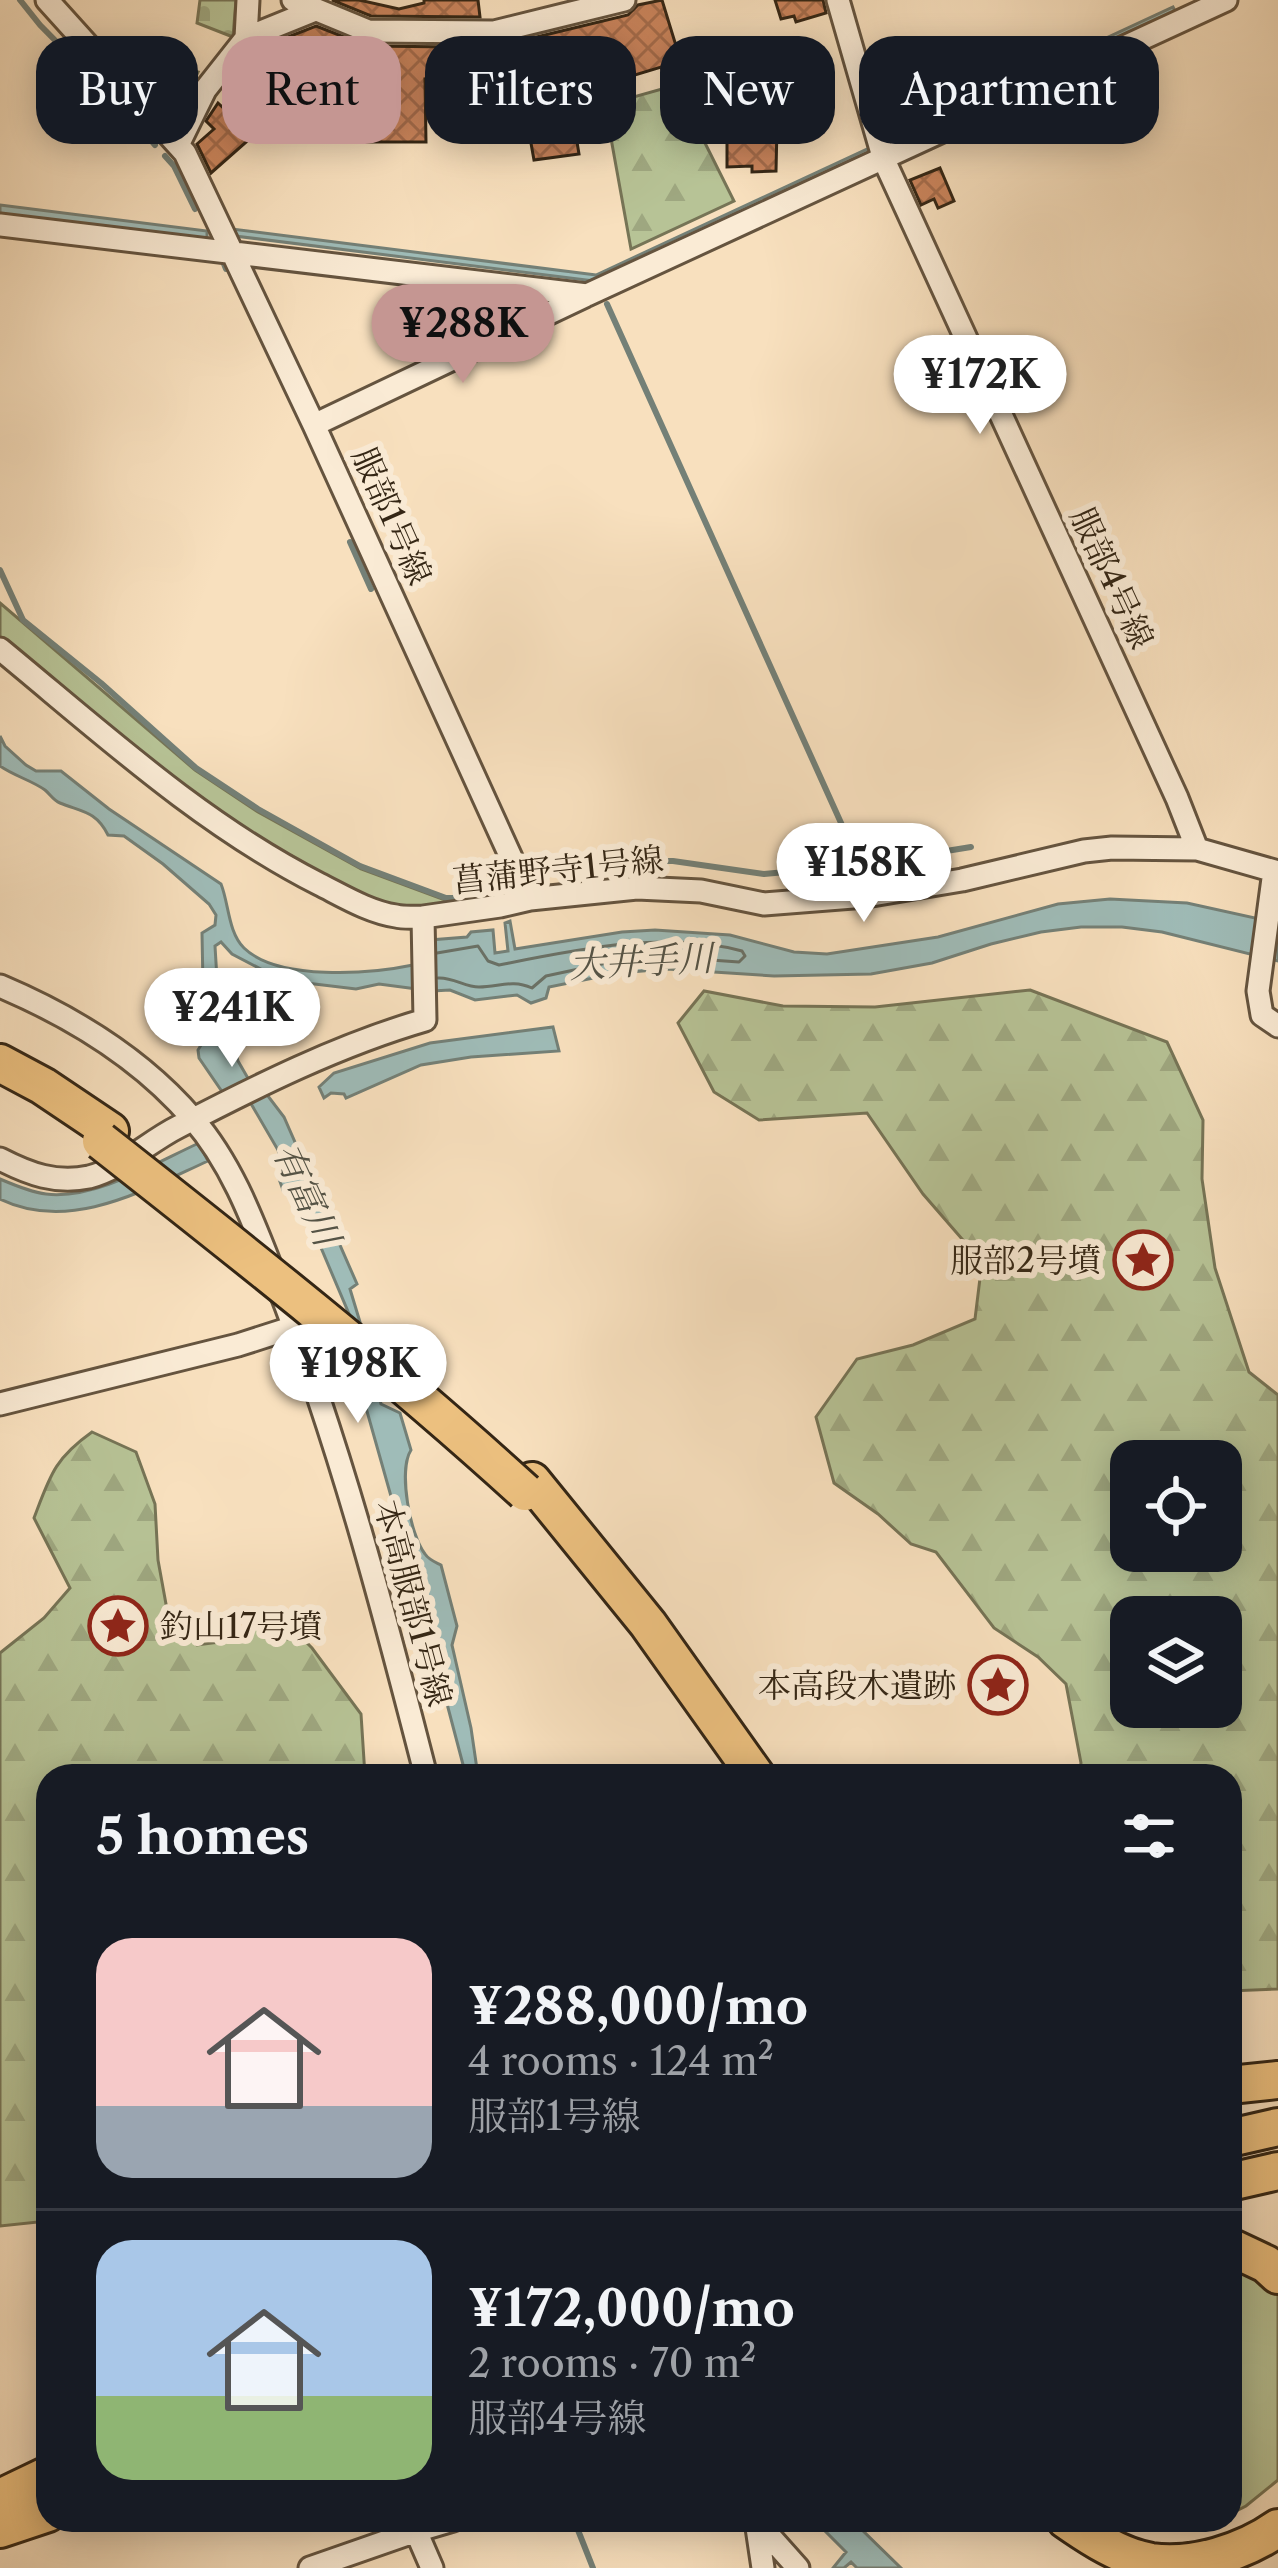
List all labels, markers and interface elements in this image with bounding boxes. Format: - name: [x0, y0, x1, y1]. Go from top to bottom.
- chip: Buy: [36, 36, 198, 144]
- chip: Rent: [222, 36, 401, 144]
- chip: Filters: [425, 36, 636, 144]
- chip: New: [660, 36, 835, 144]
- chip: Apartment: [859, 36, 1159, 144]
- pin: ¥288K: [379, 284, 547, 386]
- text: ¥288K: [399, 299, 527, 347]
- pin: ¥172K: [896, 335, 1064, 437]
- text: ¥172K: [921, 350, 1039, 398]
- street label: 服部1号線: [344, 441, 440, 591]
- street label: 服部4号線: [1061, 501, 1163, 655]
- pin: ¥158K: [780, 823, 948, 925]
- text: ¥158K: [804, 838, 924, 886]
- street label: 菖蒲野寺1号線: [450, 839, 666, 901]
- water label: 大井手川: [568, 935, 718, 987]
- pin: ¥241K: [148, 968, 316, 1070]
- text: ¥241K: [171, 983, 293, 1031]
- water label: 有富川: [264, 1136, 351, 1256]
- place icon: 服部2号墳: [1112, 1229, 1174, 1291]
- place label: 服部2号墳: [950, 1240, 1101, 1281]
- pin: ¥198K: [274, 1324, 442, 1426]
- text: ¥198K: [297, 1339, 419, 1387]
- map controls: [1110, 1440, 1242, 1728]
- button: locate: [1110, 1440, 1242, 1572]
- street label: 本高服部1号線: [366, 1495, 460, 1711]
- place icon: 釣山17号墳: [87, 1595, 149, 1657]
- button: layers: [1110, 1596, 1242, 1728]
- place label: 釣山17号墳: [160, 1606, 322, 1647]
- place icon: 本高段木遺跡: [967, 1654, 1029, 1716]
- place label: 本高段木遺跡: [758, 1665, 956, 1706]
- icon: filters: [1116, 1803, 1182, 1869]
- text: 5 homes: [96, 1805, 309, 1867]
- text: ¥288,000/mo: [468, 1975, 808, 2037]
- icon: home: [192, 1986, 336, 2130]
- text: 4 rooms · 124 m²: [468, 2037, 774, 2085]
- text: 服部1号線: [468, 2092, 640, 2140]
- text: ¥172,000/mo: [468, 2277, 795, 2339]
- icon: home: [192, 2288, 336, 2432]
- text: 2 rooms · 70 m²: [468, 2339, 756, 2387]
- text: 服部4号線: [468, 2394, 647, 2442]

